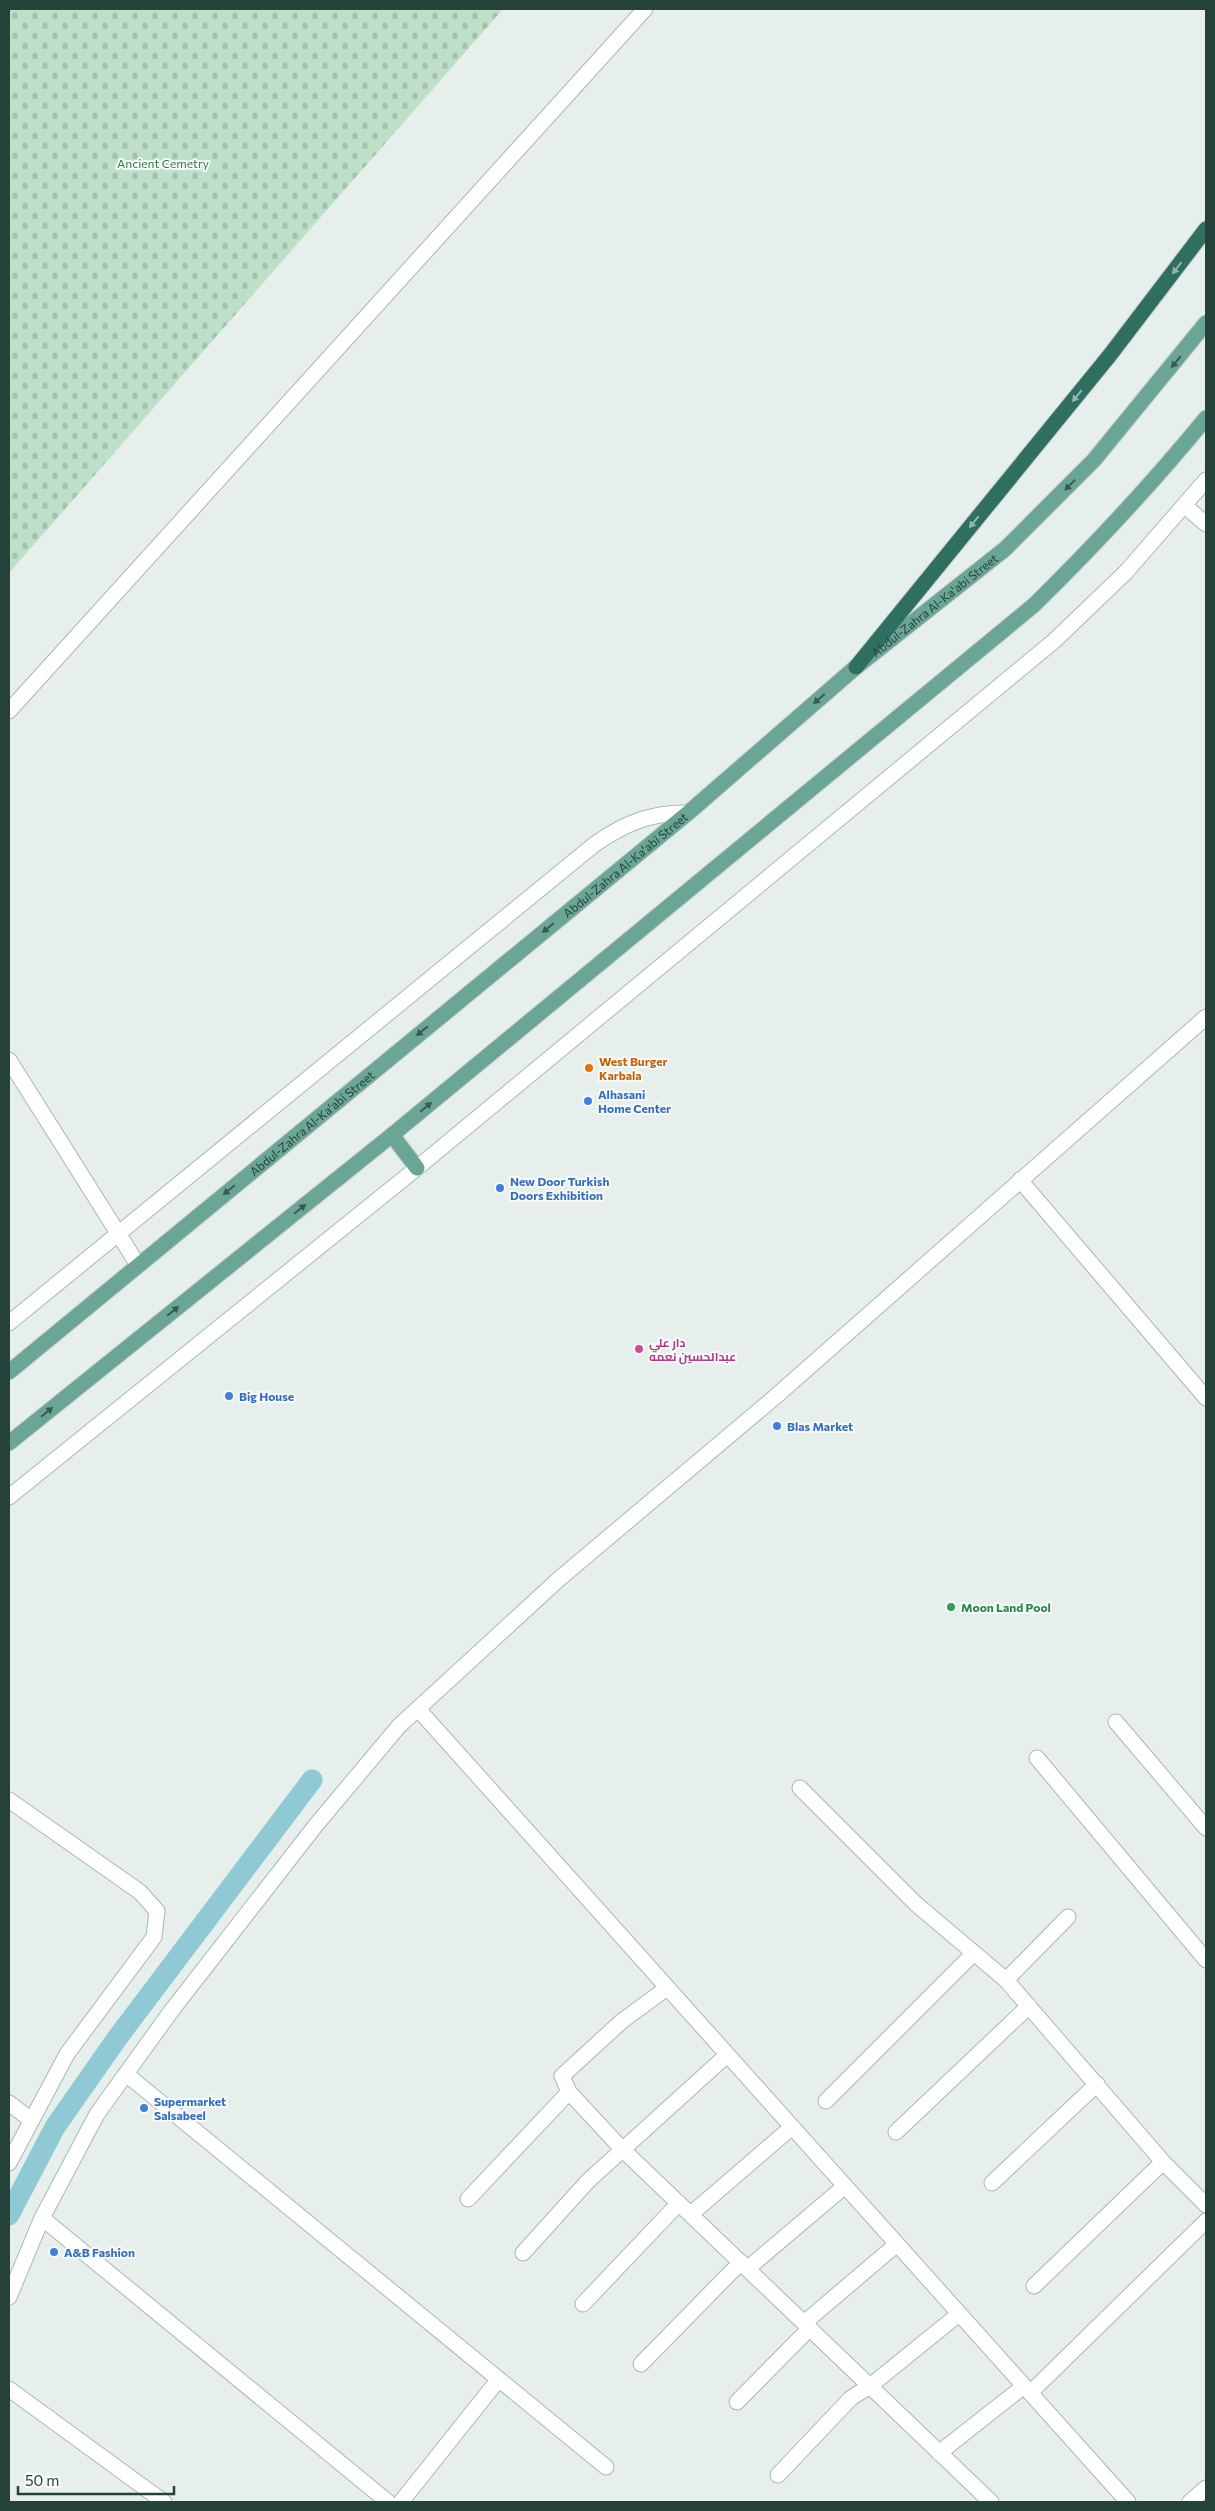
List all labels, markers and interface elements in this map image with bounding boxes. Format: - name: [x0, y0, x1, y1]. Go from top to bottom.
- park label: Ancient Cemetry: [117, 156, 209, 170]
- one-way arrow: [1172, 261, 1182, 275]
- one-way arrow: [1171, 355, 1182, 368]
- one-way arrow: [1071, 389, 1082, 402]
- one-way arrow: [1064, 478, 1076, 490]
- one-way arrow: [968, 515, 979, 528]
- street label: Abdul-Zahra Al-Ka'abi Street: [868, 551, 1000, 659]
- one-way arrow: [814, 693, 826, 705]
- street label: Abdul-Zahra Al-Ka'abi Street: [560, 809, 690, 920]
- one-way arrow: [542, 923, 555, 934]
- one-way arrow: [416, 1026, 429, 1037]
- place label: West Burger Karbala: [599, 1054, 667, 1082]
- marker: West Burger Karbala: [583, 1062, 595, 1074]
- street label: Abdul-Zahra Al-Ka'abi Street: [247, 1067, 377, 1178]
- place label: Alhasani Home Center: [598, 1087, 671, 1115]
- marker: Alhasani Home Center: [582, 1095, 594, 1107]
- one-way arrow: [420, 1101, 433, 1112]
- place label: New Door Turkish Doors Exhibition: [510, 1174, 609, 1202]
- marker: New Door Turkish Doors Exhibition: [494, 1182, 506, 1194]
- one-way arrow: [223, 1185, 236, 1196]
- one-way arrow: [293, 1203, 306, 1214]
- one-way arrow: [167, 1305, 180, 1316]
- place label: دار علي عبدالحسين نعمه: [649, 1335, 736, 1365]
- marker: دار علي عبدالحسين نعمه: [633, 1343, 645, 1355]
- place label: Big House: [239, 1389, 294, 1403]
- marker: Big House: [223, 1390, 235, 1402]
- one-way arrow: [40, 1407, 53, 1418]
- place label: Blas Market: [787, 1419, 853, 1433]
- marker: Blas Market: [771, 1420, 783, 1432]
- place label: Moon Land Pool: [961, 1600, 1051, 1614]
- marker: Moon Land Pool: [945, 1601, 957, 1613]
- place label: Supermarket Salsabeel: [154, 2094, 226, 2122]
- marker: Supermarket Salsabeel: [138, 2102, 150, 2114]
- place label: A&B Fashion: [64, 2245, 135, 2259]
- marker: A&B Fashion: [48, 2246, 60, 2258]
- scale bar: [18, 2464, 174, 2496]
- text: 50 m: [25, 2471, 59, 2489]

